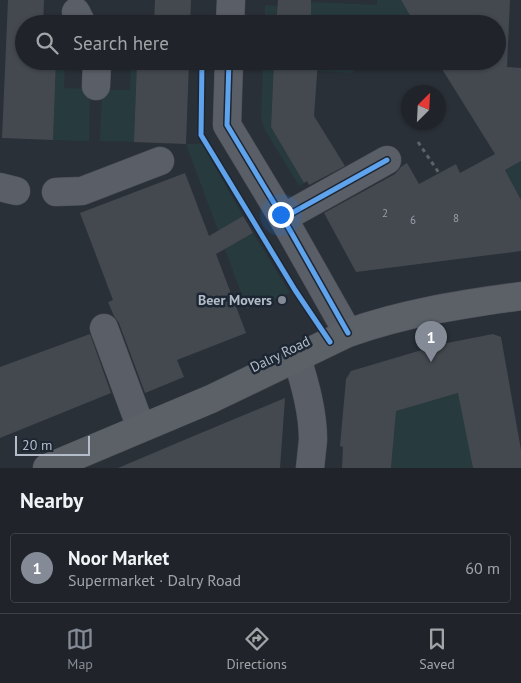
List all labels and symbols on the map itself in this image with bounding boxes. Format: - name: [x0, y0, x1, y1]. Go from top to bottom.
- north arrow: [401, 85, 446, 130]
- your location: [268, 202, 294, 228]
- house number: 2: [382, 206, 388, 220]
- house number: 8: [453, 211, 459, 225]
- house number: 6: [410, 213, 416, 227]
- place label: Beer Movers: [198, 291, 272, 309]
- marker: Beer Movers: [276, 294, 288, 306]
- pin: 1: [415, 321, 447, 362]
- street label: Dalry Road: [247, 332, 313, 376]
- scale bar: [15, 433, 90, 456]

